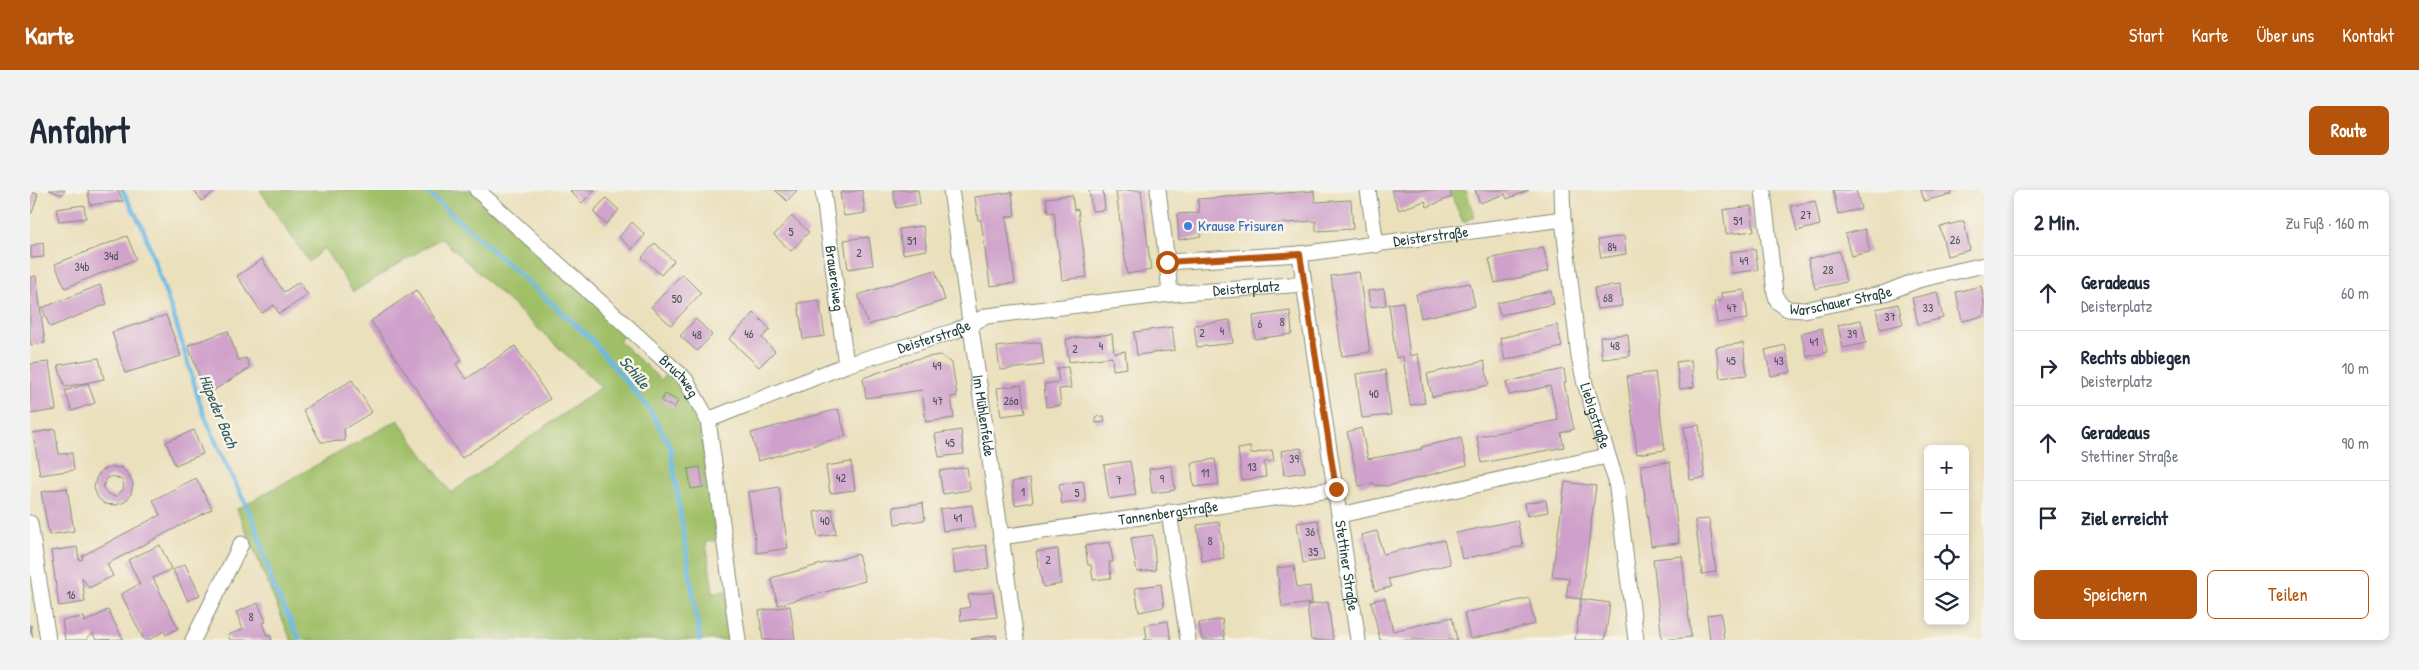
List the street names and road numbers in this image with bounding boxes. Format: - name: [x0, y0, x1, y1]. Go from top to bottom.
- street label: Deisterstraße: [1392, 221, 1470, 251]
- street label: Brauereiweg: [820, 244, 850, 313]
- street label: Deisterplatz: [1212, 275, 1281, 301]
- street label: Warschauer Straße: [1789, 280, 1895, 320]
- street label: Deisterstraße: [895, 314, 974, 358]
- street label: Bruchweg: [655, 350, 704, 401]
- street label: Im Mühlenfelde: [968, 373, 1000, 458]
- street label: Liebigstraße: [1575, 380, 1616, 451]
- street label: Tannenbergstraße: [1117, 495, 1219, 530]
- street label: Stettiner Straße: [1330, 519, 1364, 612]

